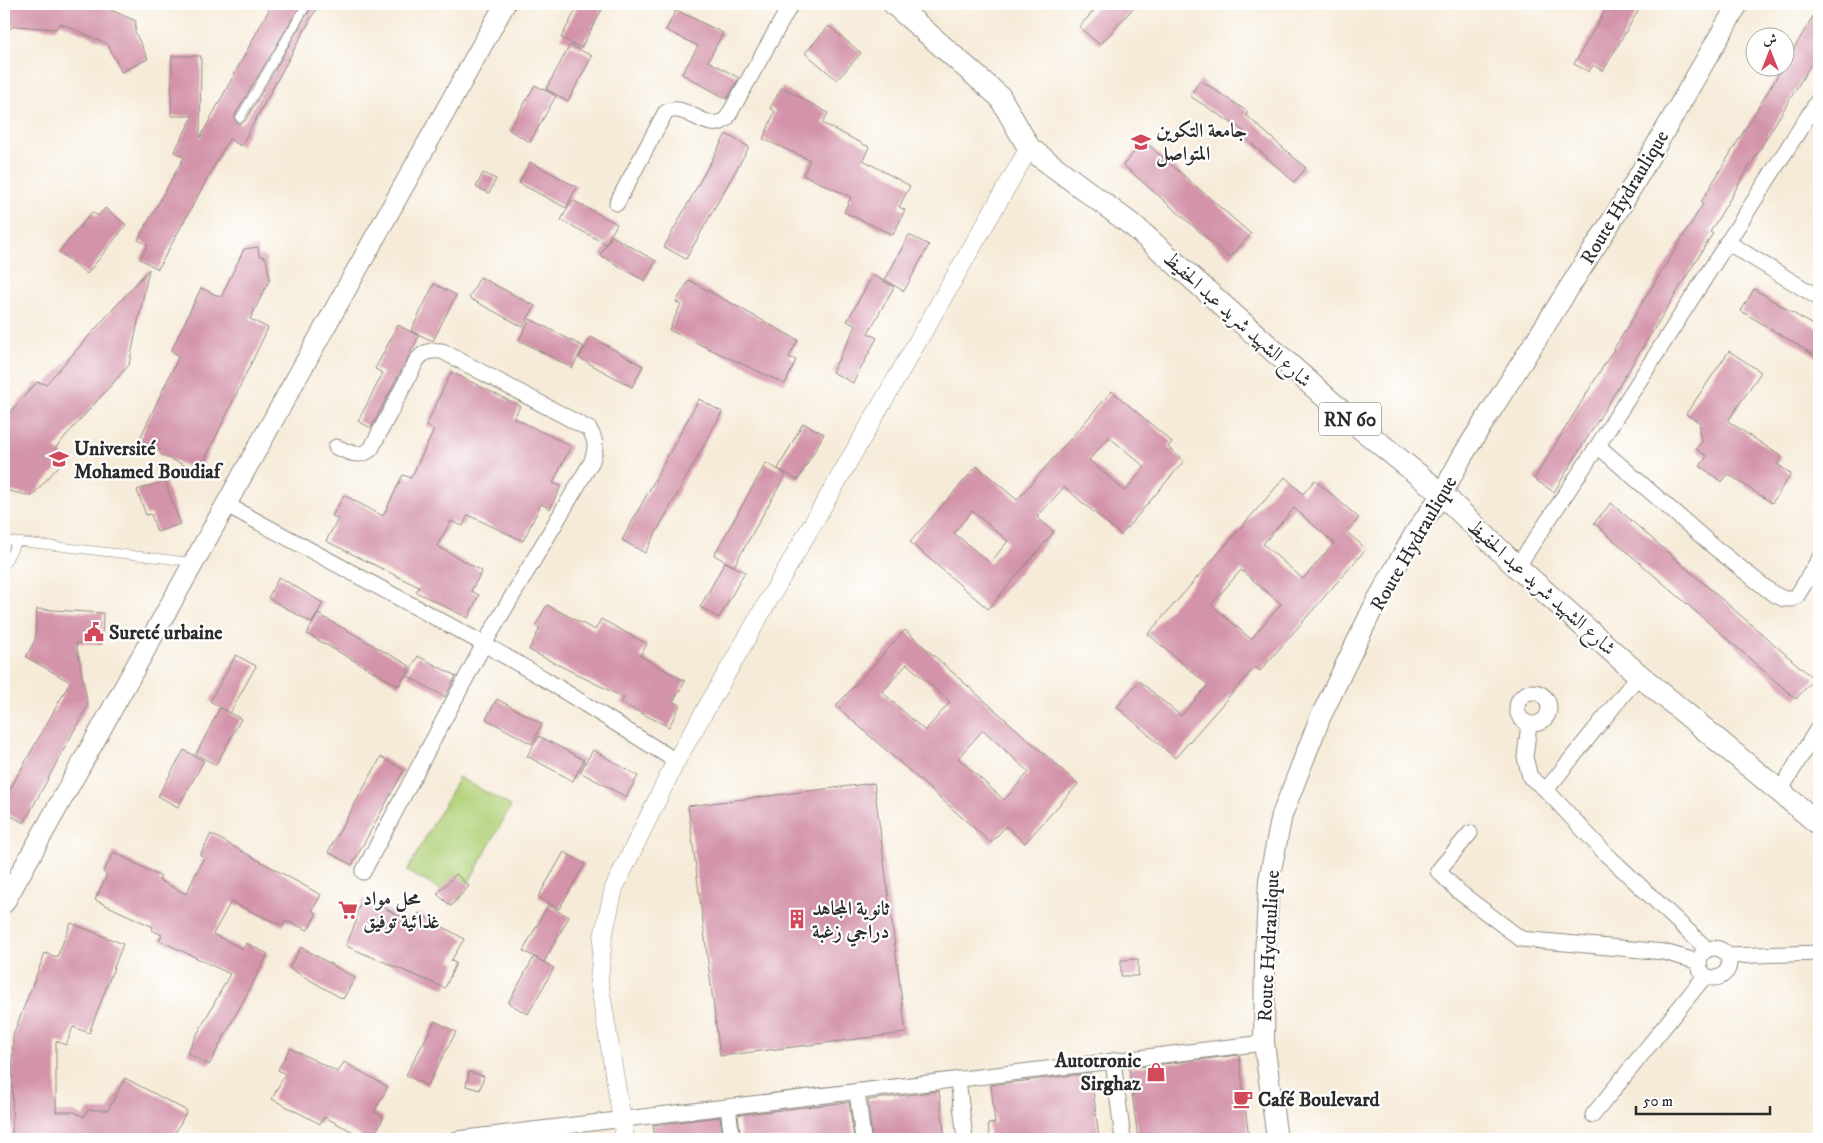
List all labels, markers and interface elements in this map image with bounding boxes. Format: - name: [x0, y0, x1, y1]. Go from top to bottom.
- north arrow: [1746, 28, 1796, 78]
- text: ش: [1763, 31, 1777, 49]
- place label: جامعة التكوين المتواصل: [1156, 119, 1247, 167]
- street label: Route Hydraulique: [1575, 126, 1675, 269]
- school or university icon: جامعة التكوين المتواصل: [1130, 131, 1152, 153]
- street label: شارع الشهيد شريد عبد الحفيظ: [1155, 247, 1317, 397]
- road number: RN 60: [1319, 402, 1381, 436]
- place label: Université Mohamed Boudiaf: [74, 437, 224, 485]
- school or university icon: Université Mohamed Boudiaf: [48, 448, 70, 470]
- street label: Route Hydraulique: [1366, 472, 1463, 616]
- street label: شارع الشهيد شريد عبد الحفيظ: [1459, 515, 1621, 665]
- public building icon: Sureté urbaine: [83, 621, 105, 643]
- place label: Sureté urbaine: [109, 621, 223, 646]
- street label: Route Hydraulique: [1253, 870, 1286, 1023]
- place label: محل مواد غذائية توفيق: [363, 887, 440, 935]
- place label: ثانوية المجاهد دراجي زغبة: [812, 897, 890, 947]
- supermarket icon: محل مواد غذائية توفيق: [337, 899, 359, 921]
- building icon: ثانوية المجاهد دراجي زغبة: [786, 908, 808, 930]
- place label: Autotronic Sirghaz: [1054, 1049, 1141, 1097]
- shop icon: Autotronic Sirghaz: [1145, 1061, 1167, 1083]
- scale bar: [1636, 1083, 1769, 1115]
- cafe icon: Café Boulevard: [1232, 1088, 1254, 1110]
- place label: Café Boulevard: [1258, 1088, 1381, 1113]
- text: 50 m: [1643, 1092, 1673, 1111]

